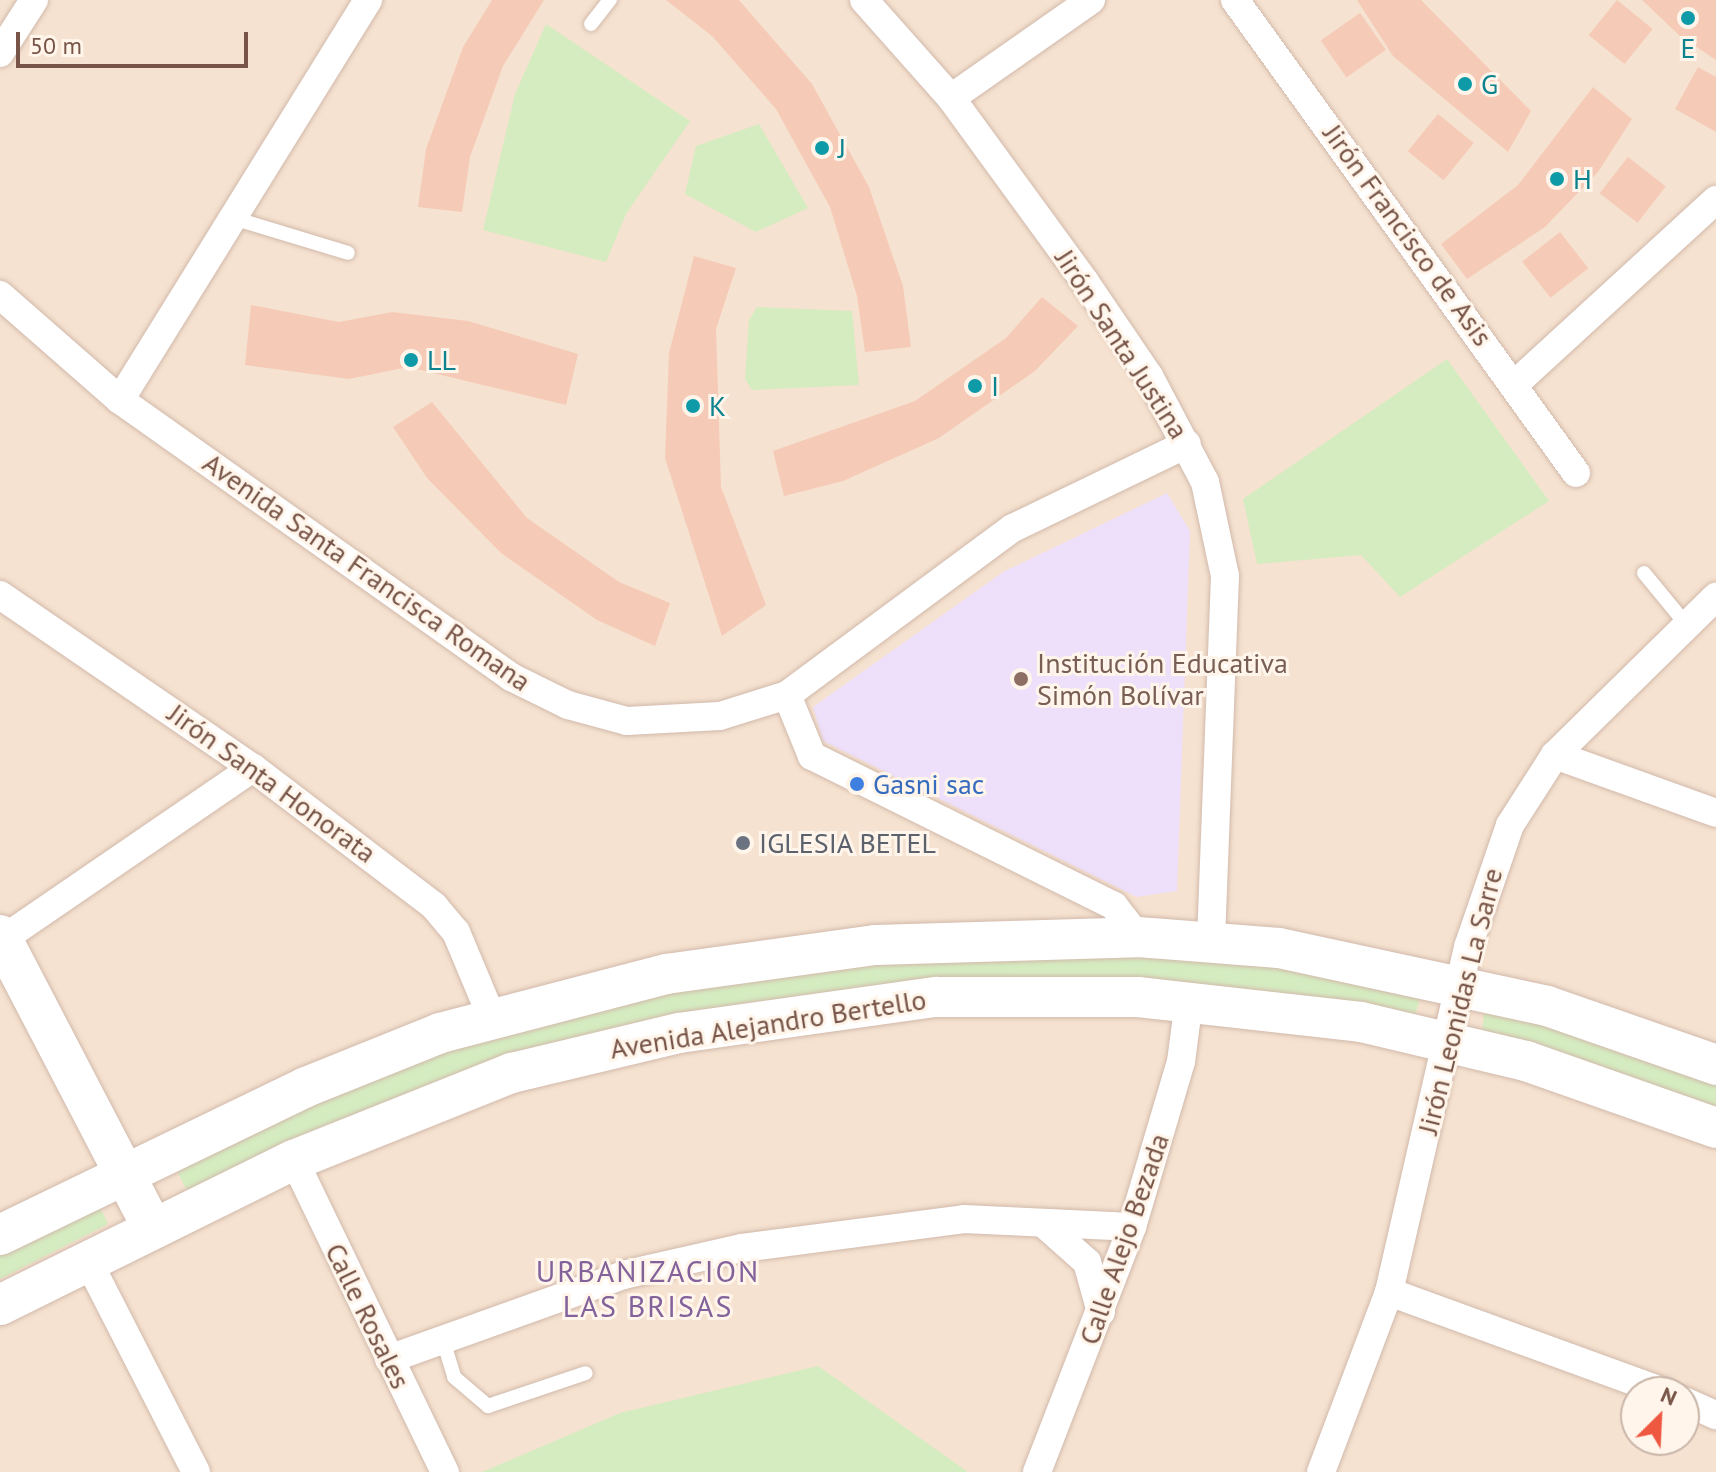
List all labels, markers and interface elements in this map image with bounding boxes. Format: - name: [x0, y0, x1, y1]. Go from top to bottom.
- marker: E: [1679, 9, 1697, 27]
- scale bar: [20, 16, 252, 66]
- text: 50 m: [30, 30, 82, 61]
- place label: E: [1680, 31, 1696, 65]
- place label: G: [1481, 67, 1498, 101]
- marker: G: [1456, 75, 1474, 93]
- street label: Jirón Francisco de Asis: [1316, 117, 1500, 353]
- place label: J: [838, 131, 846, 165]
- marker: J: [813, 139, 831, 157]
- place label: H: [1573, 162, 1592, 196]
- marker: H: [1548, 170, 1566, 188]
- street label: Jirón Santa Justina: [1048, 243, 1196, 445]
- place label: LL: [427, 343, 456, 377]
- marker: LL: [402, 351, 420, 369]
- place label: I: [991, 369, 999, 403]
- marker: I: [966, 377, 984, 395]
- place label: K: [709, 389, 726, 423]
- marker: K: [684, 397, 702, 415]
- street label: Avenida Santa Francisca Romana: [197, 446, 537, 698]
- place label: Institución Educativa Simón Bolívar: [1037, 646, 1288, 712]
- marker: Institución Educativa Simón Bolívar: [1012, 670, 1030, 688]
- street label: Jirón Santa Honorata: [161, 696, 383, 870]
- place label: Gasni sac: [873, 767, 984, 801]
- marker: Gasni sac: [848, 775, 866, 793]
- place label: IGLESIA BETEL: [759, 826, 937, 860]
- marker: IGLESIA BETEL: [734, 834, 752, 852]
- street label: Jirón Leonidas La Sarre: [1411, 864, 1509, 1138]
- street label: Avenida Alejandro Bertello: [607, 982, 929, 1066]
- street label: Calle Alejo Bezada: [1072, 1129, 1176, 1349]
- street label: Calle Rosales: [318, 1238, 418, 1394]
- district label: URBANIZACION LAS BRISAS: [536, 1253, 760, 1324]
- north arrow: [1620, 1376, 1700, 1456]
- text: N: [1657, 1380, 1681, 1412]

